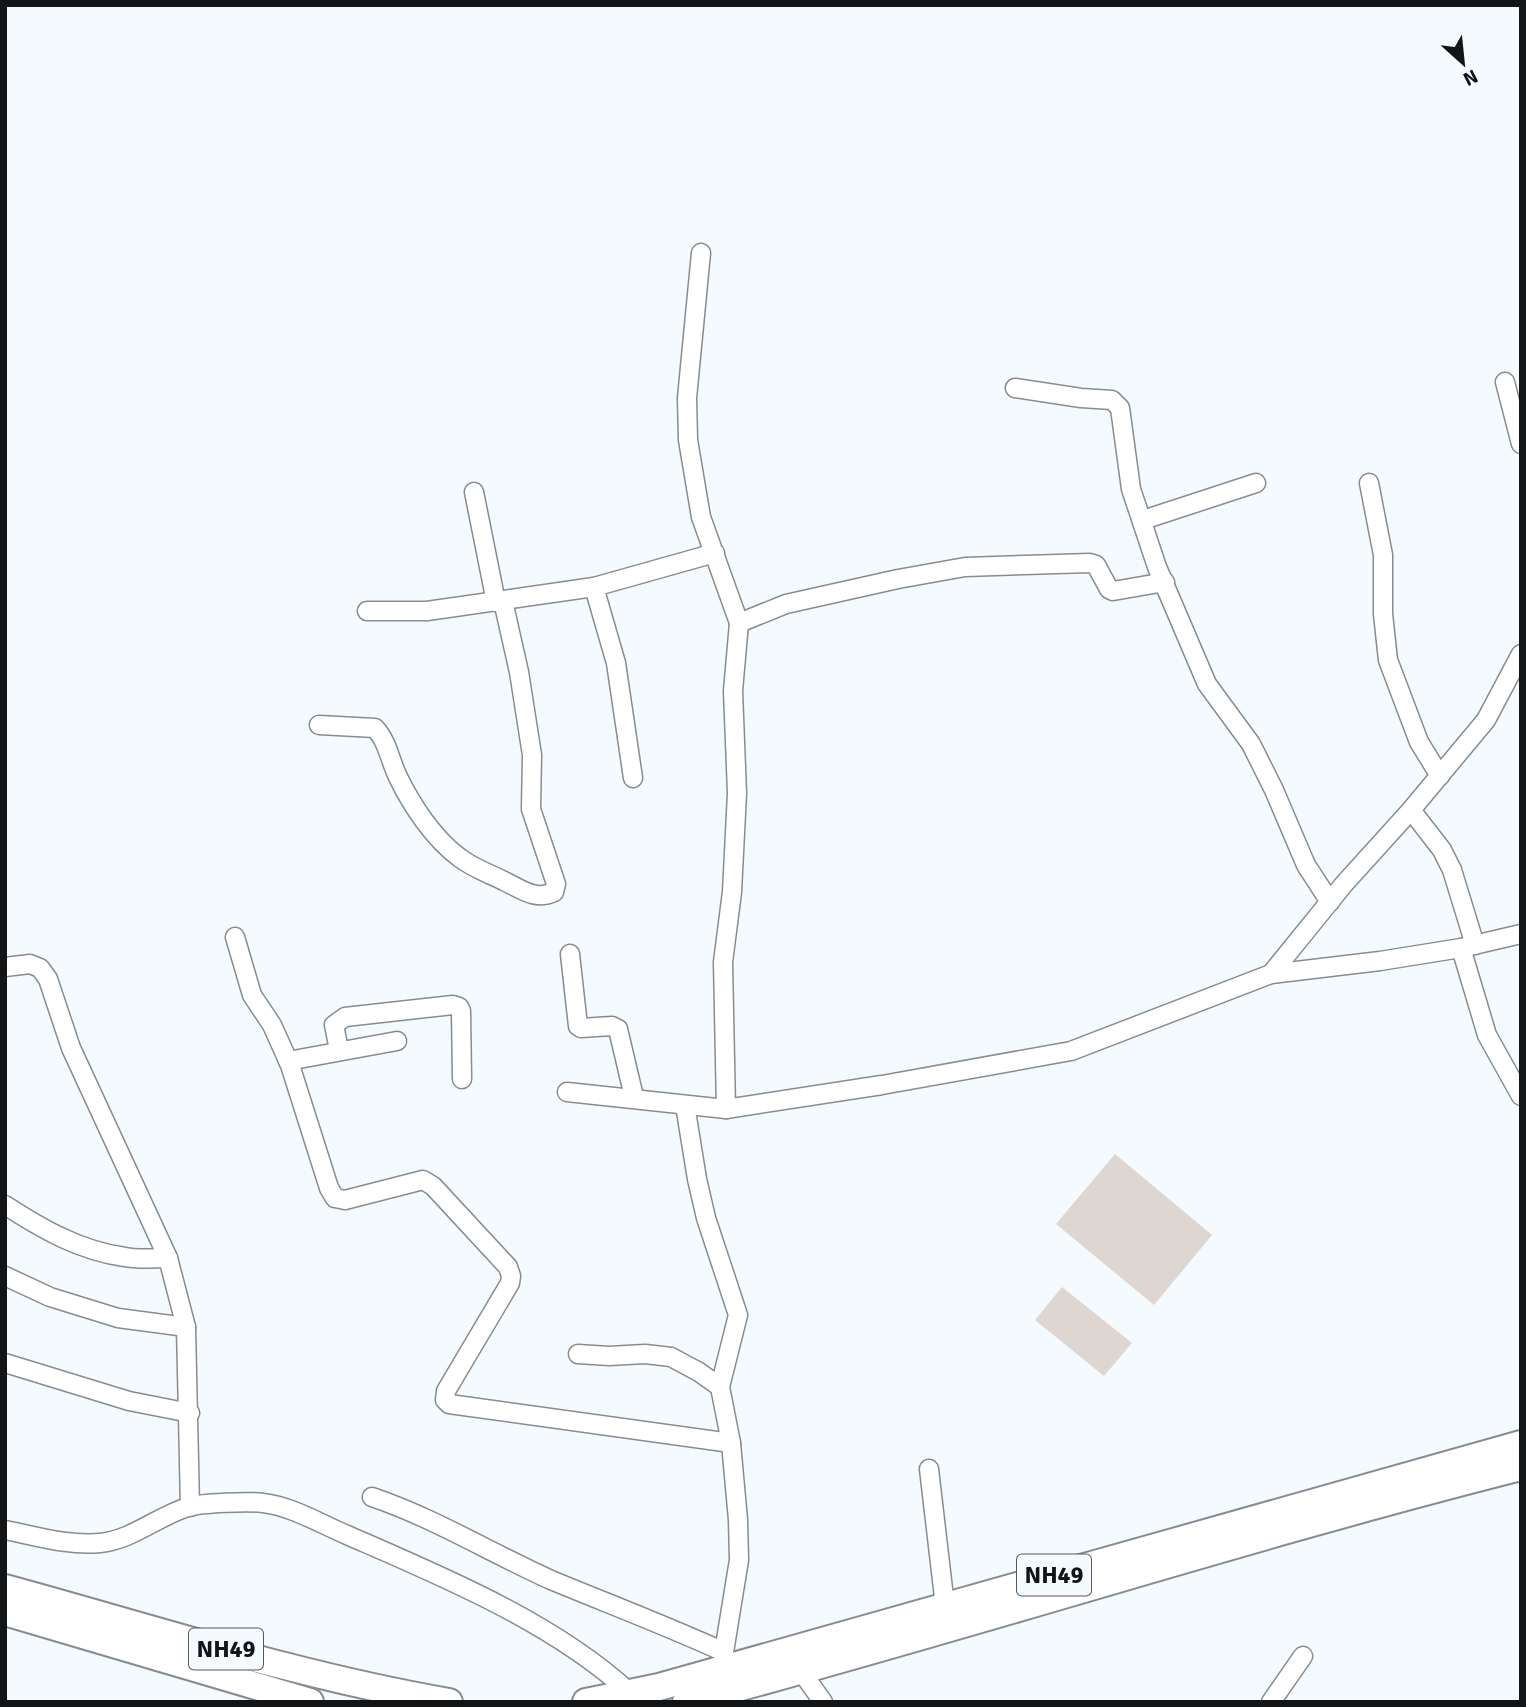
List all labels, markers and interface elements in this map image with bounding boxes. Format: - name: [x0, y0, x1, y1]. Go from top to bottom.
- north arrow: [1428, 28, 1498, 98]
- text: N: [1459, 64, 1482, 91]
- road number: NH49: [1017, 1554, 1091, 1596]
- road number: NH49: [189, 1629, 263, 1670]

